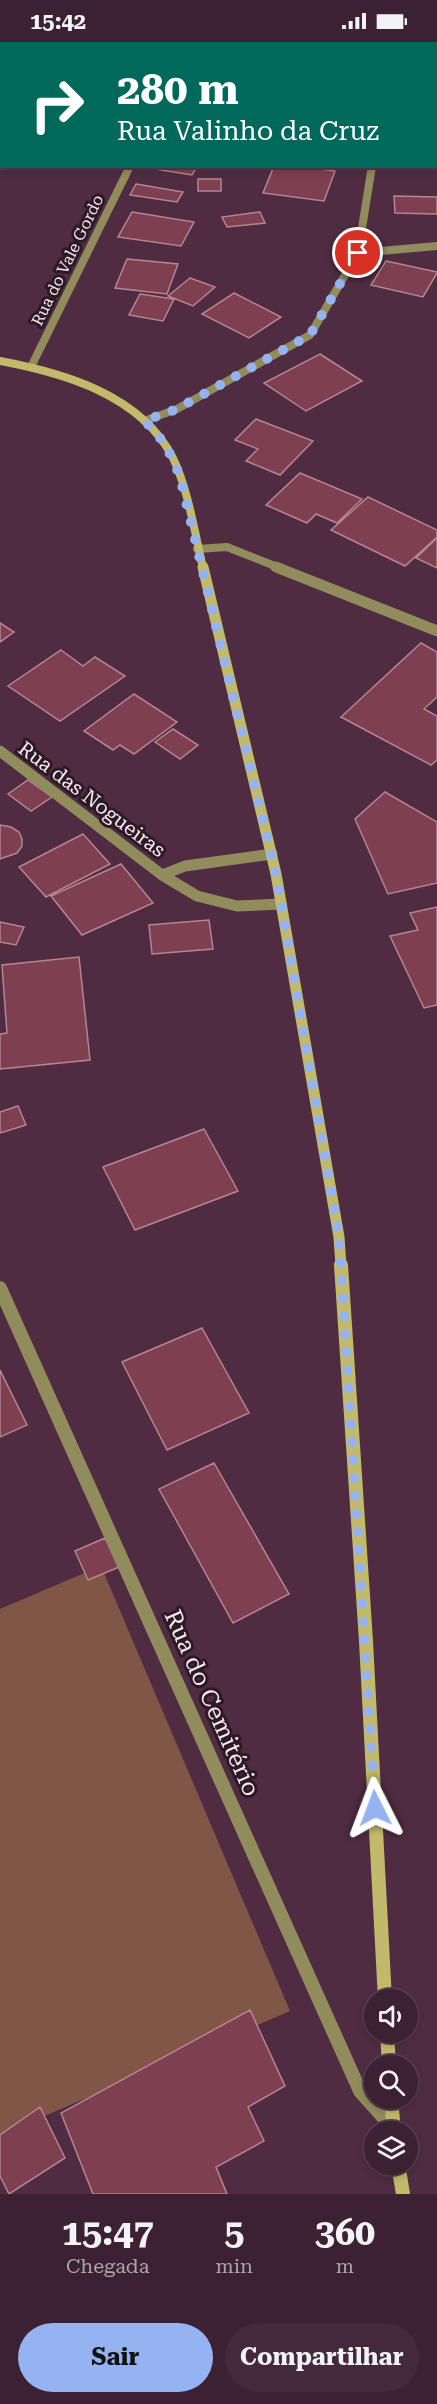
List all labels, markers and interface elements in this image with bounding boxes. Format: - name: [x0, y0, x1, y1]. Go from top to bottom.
- text: 15:42: [30, 9, 86, 34]
- text: 280 m: [117, 65, 239, 114]
- icon: right: [18, 66, 96, 144]
- text: Rua Valinho da Cruz: [117, 115, 379, 147]
- street label: Rua do Vale Gordo: [27, 191, 107, 329]
- pin: [332, 227, 383, 278]
- icon: arrive: [341, 236, 374, 269]
- street label: Rua das Nogueiras: [14, 736, 170, 862]
- street label: Rua do Cemitério: [158, 1606, 266, 1800]
- position arrow: [343, 1776, 407, 1840]
- map controls: [364, 1989, 418, 2175]
- button: sound: [364, 1989, 418, 2043]
- button: search: [364, 2055, 418, 2109]
- button: layers: [364, 2121, 418, 2175]
- text: 15:47: [62, 2212, 154, 2254]
- text: 5: [224, 2212, 244, 2254]
- text: 360: [315, 2212, 375, 2254]
- text: Chegada: [66, 2254, 149, 2278]
- text: min: [215, 2254, 253, 2278]
- text: m: [336, 2254, 354, 2278]
- button: Sair: [18, 2323, 213, 2392]
- button: Compartilhar: [225, 2323, 419, 2392]

